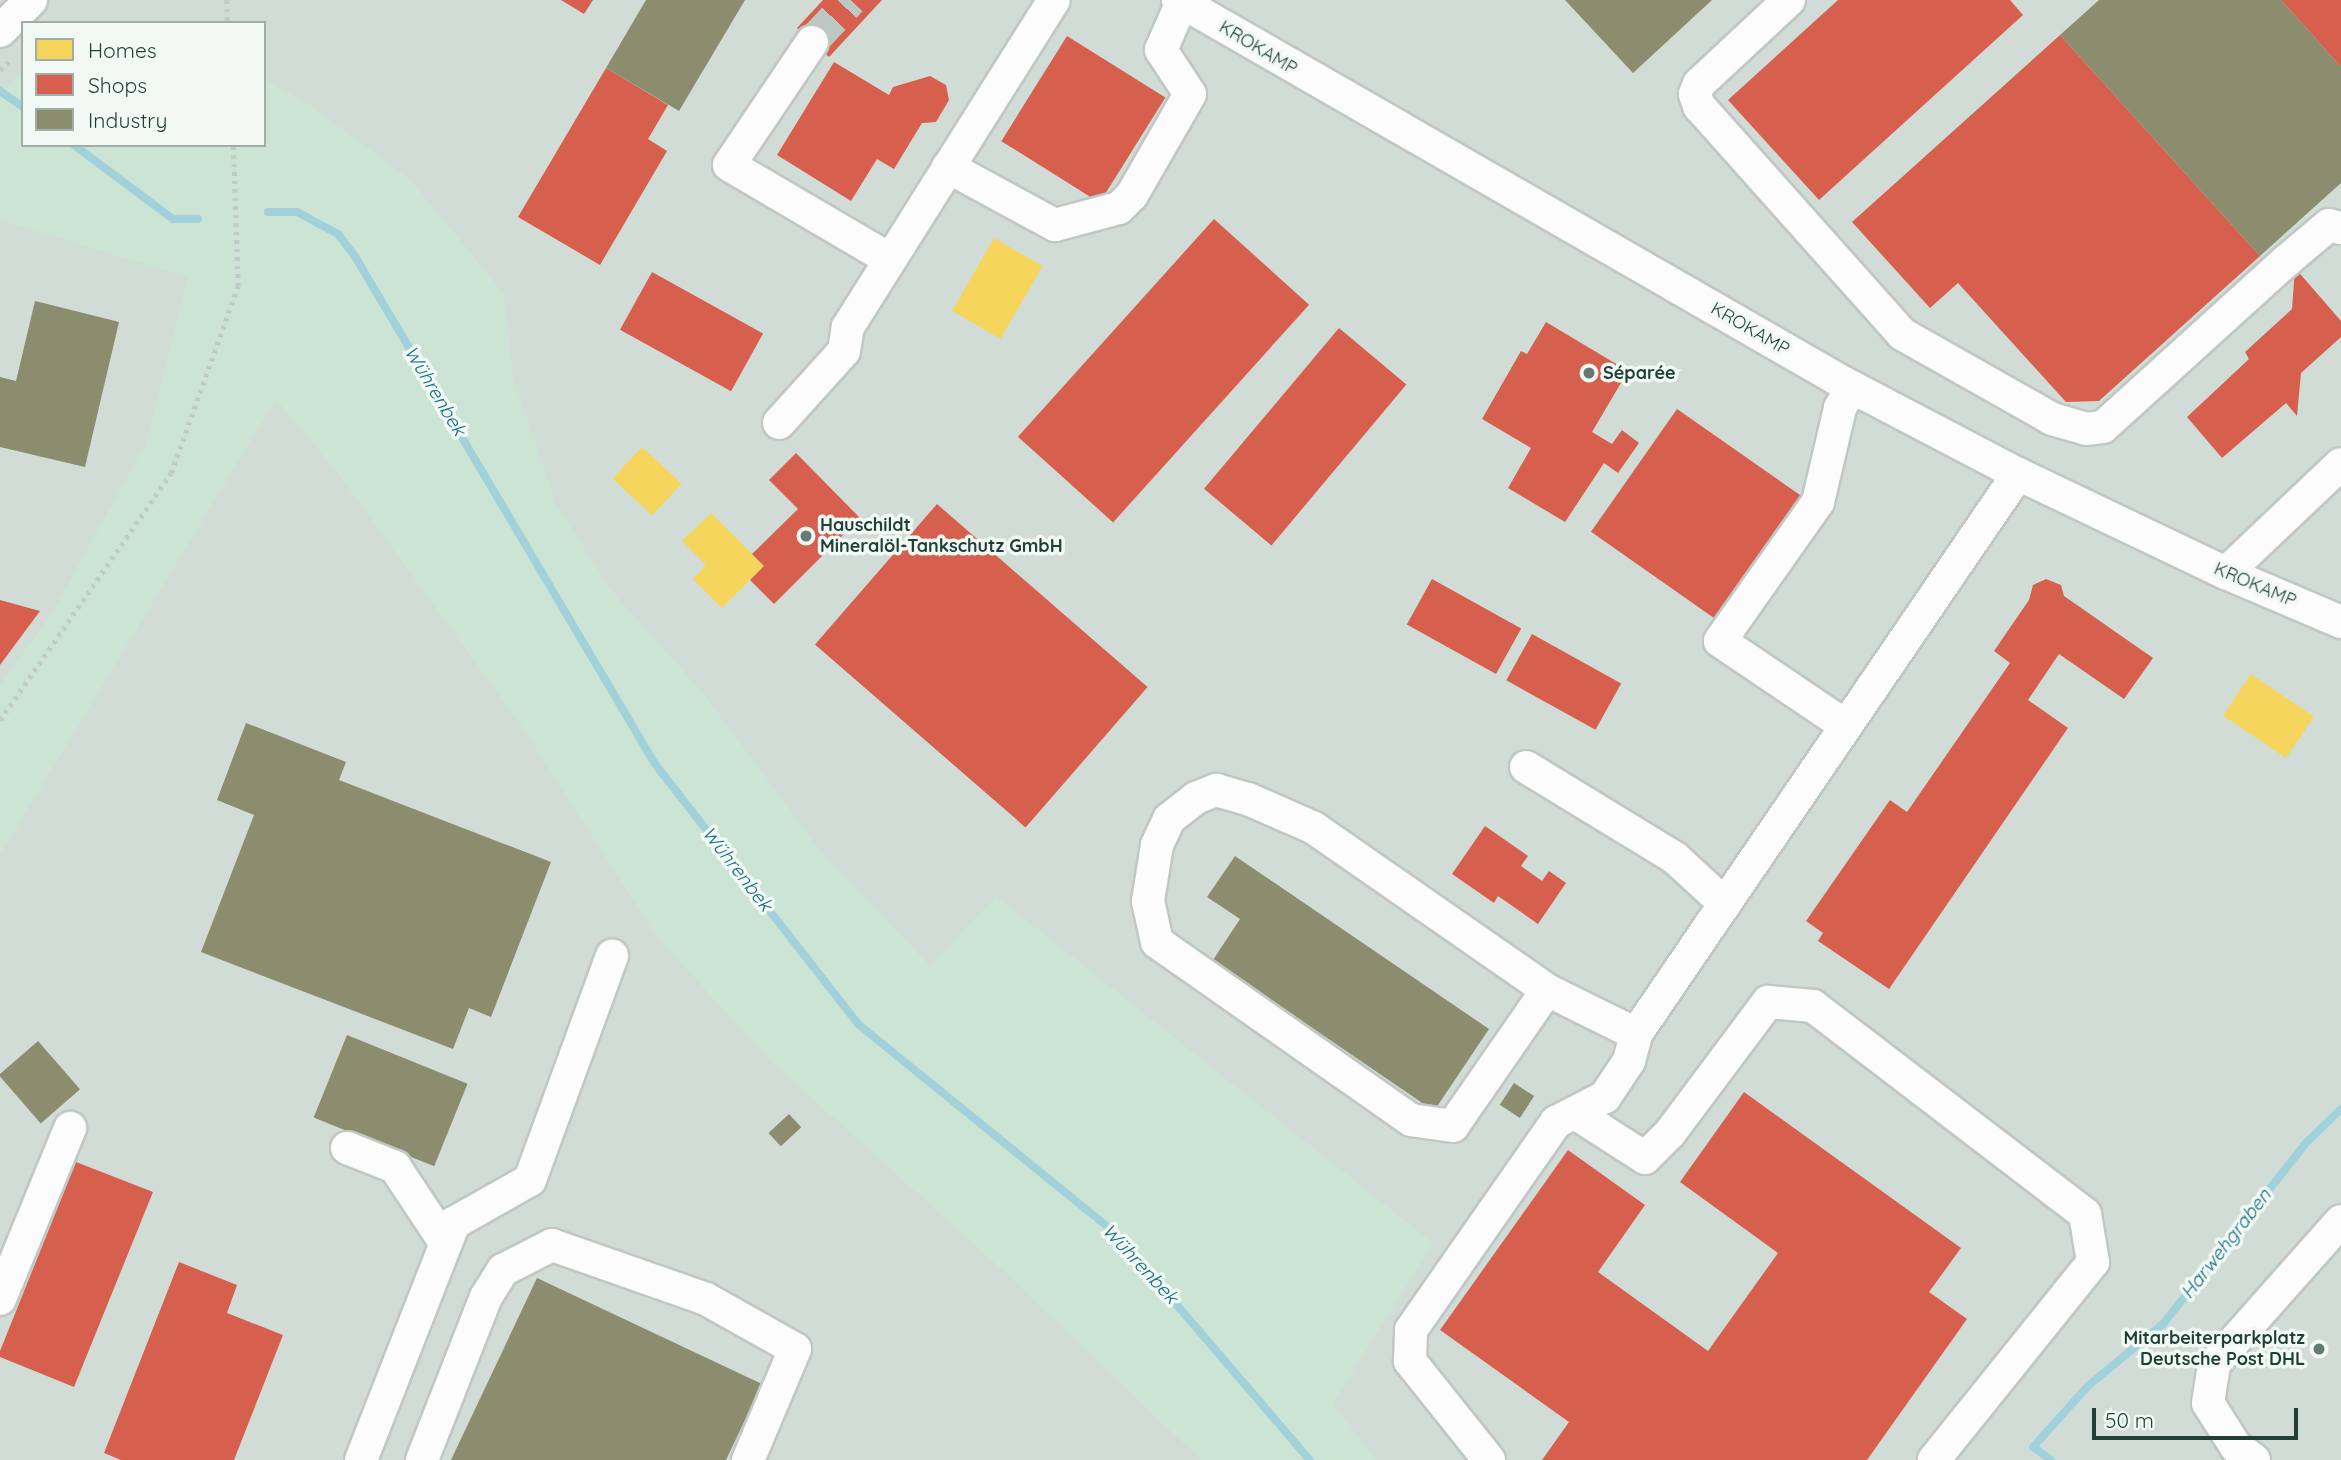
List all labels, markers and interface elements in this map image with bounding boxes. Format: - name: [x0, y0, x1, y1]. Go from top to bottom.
- street label: KROKAMP: [1215, 16, 1301, 80]
- legend: [21, 21, 266, 147]
- text: Homes: [88, 37, 157, 63]
- text: Shops: [88, 72, 147, 98]
- text: Industry: [88, 107, 167, 133]
- street label: KROKAMP: [1707, 298, 1793, 360]
- water label: Wührenbek: [399, 342, 471, 440]
- place label: Séparée: [1603, 362, 1676, 384]
- marker: Séparée: [1581, 365, 1597, 381]
- place label: Hauschildt Mineralöl-Tankschutz GmbH: [820, 515, 1063, 558]
- marker: Hauschildt Mineralöl-Tankschutz GmbH: [798, 528, 814, 544]
- street label: KROKAMP: [2211, 558, 2299, 612]
- water label: Wührenbek: [697, 822, 777, 916]
- water label: Harwehgraben: [2176, 1185, 2276, 1303]
- water label: Wührenbek: [1097, 1219, 1183, 1309]
- place label: Mitarbeiterparkplatz Deutsche Post DHL: [2123, 1328, 2305, 1370]
- marker: Mitarbeiterparkplatz Deutsche Post DHL: [2311, 1341, 2327, 1357]
- scale bar: [2096, 1394, 2302, 1438]
- text: 50 m: [2105, 1407, 2154, 1433]

